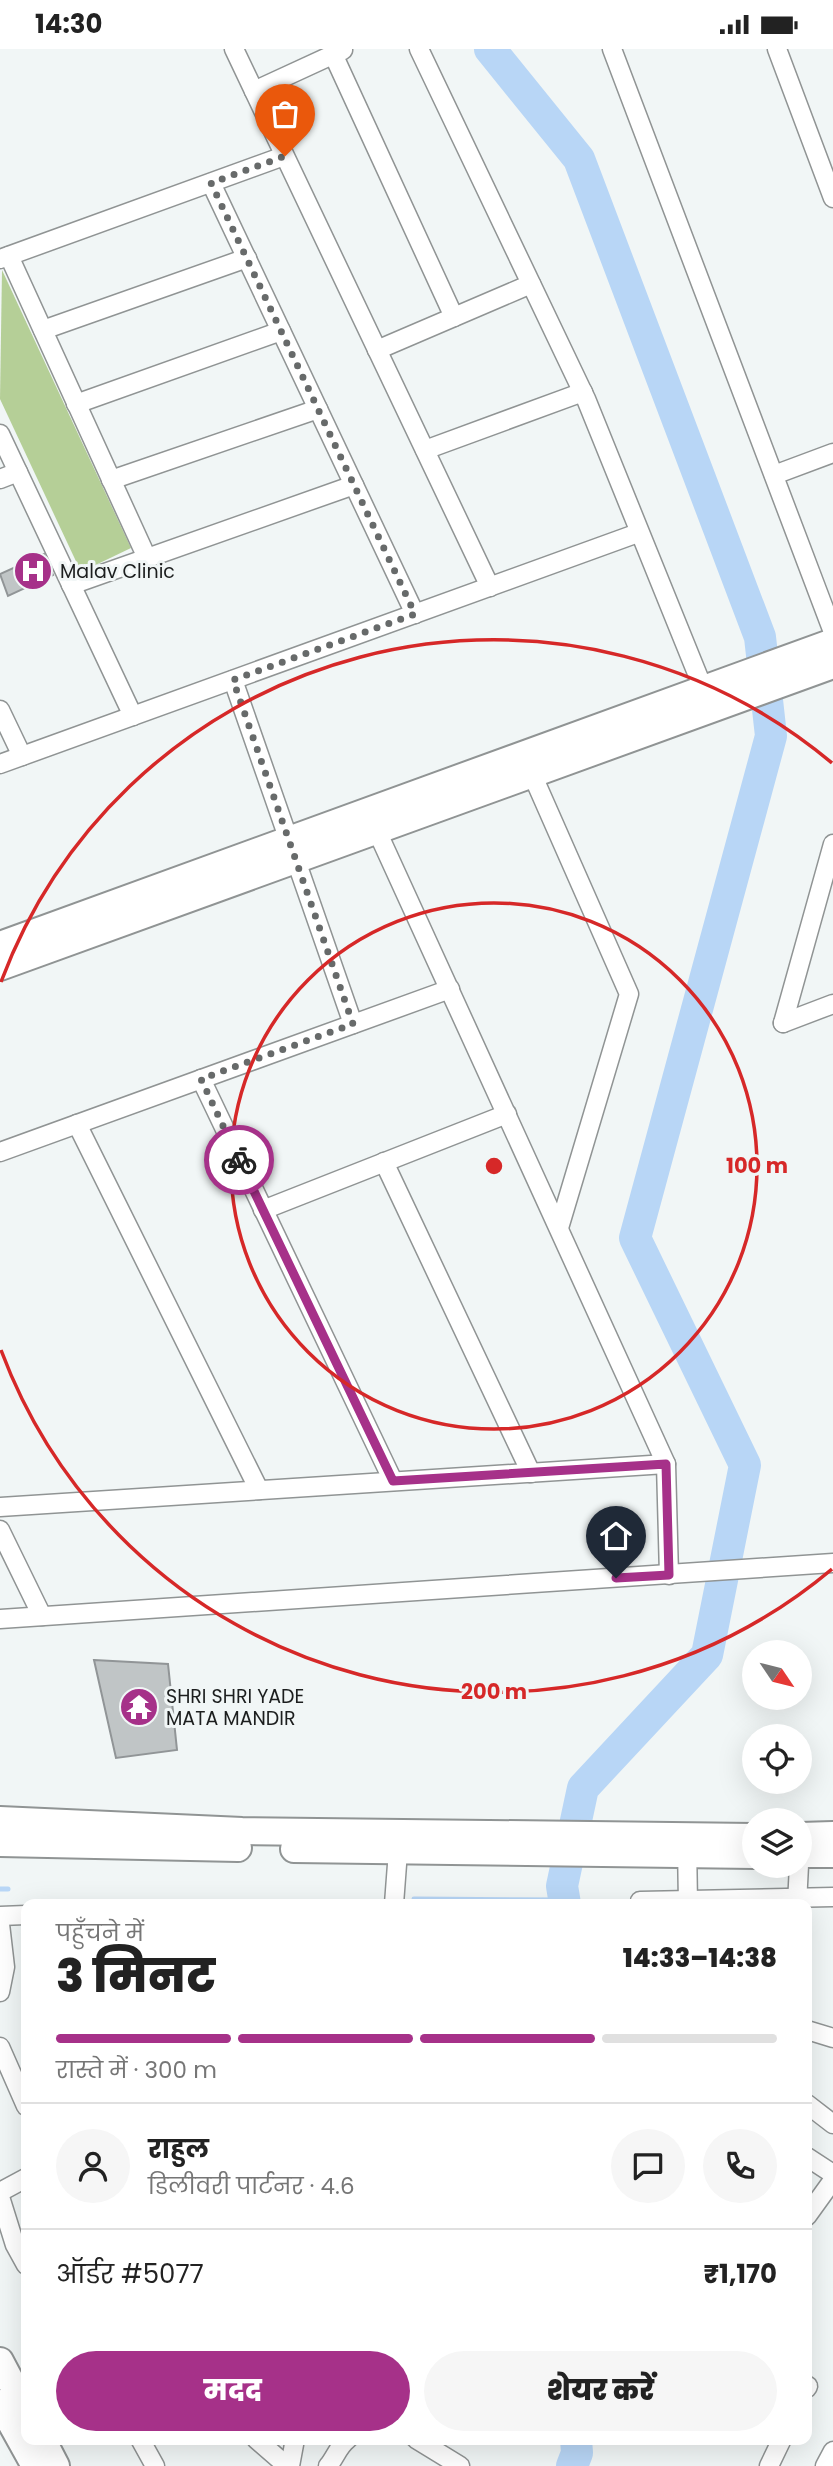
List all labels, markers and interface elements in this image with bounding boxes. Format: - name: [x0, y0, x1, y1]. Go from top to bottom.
- text: 14:30: [35, 6, 102, 42]
- pin: [255, 84, 315, 156]
- icon: bag: [266, 95, 304, 133]
- hospital icon: Malav Clinic: [12, 550, 54, 592]
- place label: Malav Clinic: [60, 558, 175, 585]
- courier: [204, 1125, 274, 1195]
- icon: bike: [220, 1141, 258, 1179]
- text: 100 m: [726, 1151, 788, 1180]
- centre of rings: [482, 1154, 506, 1178]
- pin: [586, 1506, 646, 1578]
- icon: home: [597, 1517, 635, 1555]
- north arrow: [742, 1640, 812, 1710]
- map controls: [742, 1640, 812, 1878]
- text: 200 m: [461, 1677, 527, 1706]
- place label: SHRI SHRI YADE MATA MANDIR: [166, 1683, 304, 1732]
- temple icon: SHRI SHRI YADE MATA MANDIR: [118, 1686, 160, 1728]
- button: locate: [742, 1724, 812, 1794]
- button: layers: [742, 1808, 812, 1878]
- text: पहुँचने में: [56, 1917, 144, 1949]
- text: 14:33–14:38: [623, 1940, 777, 1976]
- text: 3 मिनट: [56, 1944, 215, 2008]
- text: रास्ते में · 300 m: [56, 2054, 217, 2086]
- button: person: [56, 2129, 130, 2203]
- button: chat: [611, 2129, 685, 2203]
- button: phone: [703, 2129, 777, 2203]
- text: राहुल: [148, 2131, 209, 2167]
- text: डिलीवरी पार्टनर · 4.6: [148, 2170, 355, 2202]
- text: ऑर्डर #5077: [56, 2256, 204, 2292]
- text: ₹1,170: [704, 2256, 777, 2292]
- button: मदद: [56, 2351, 410, 2431]
- button: शेयर करें: [424, 2351, 777, 2431]

